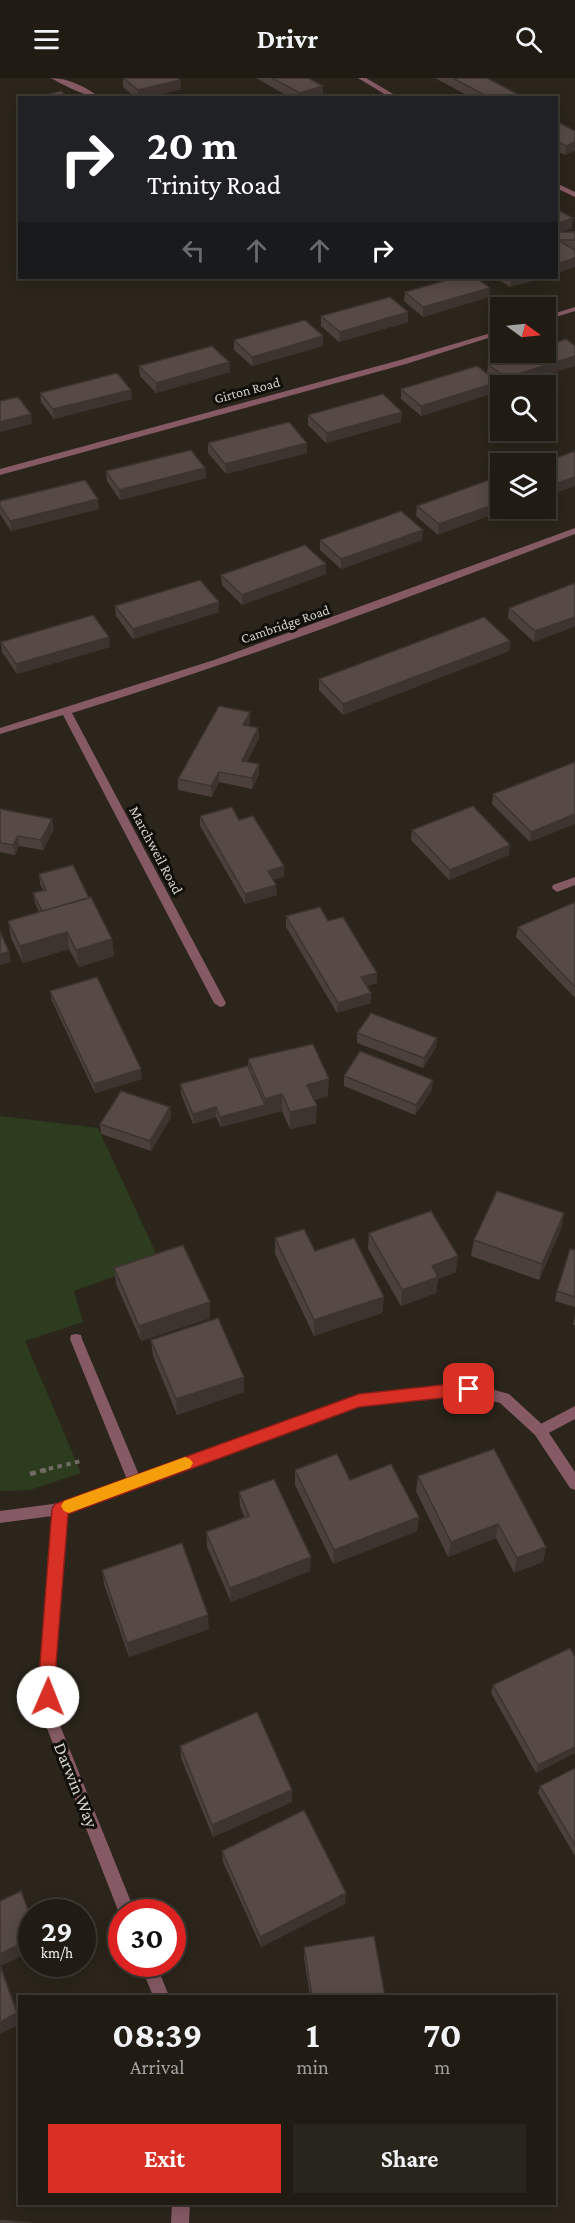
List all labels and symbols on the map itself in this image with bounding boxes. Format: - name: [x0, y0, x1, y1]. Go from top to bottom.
- north arrow: [490, 297, 556, 363]
- street label: Girton Road: [212, 373, 282, 406]
- street label: Cambridge Road: [238, 601, 332, 647]
- street label: Marchweil Road: [126, 803, 186, 897]
- pin: [443, 1363, 494, 1414]
- position arrow: [16, 1665, 80, 1729]
- street label: Darwin Way: [50, 1740, 102, 1831]
- speed limit sign: 30: [108, 1899, 186, 1977]

